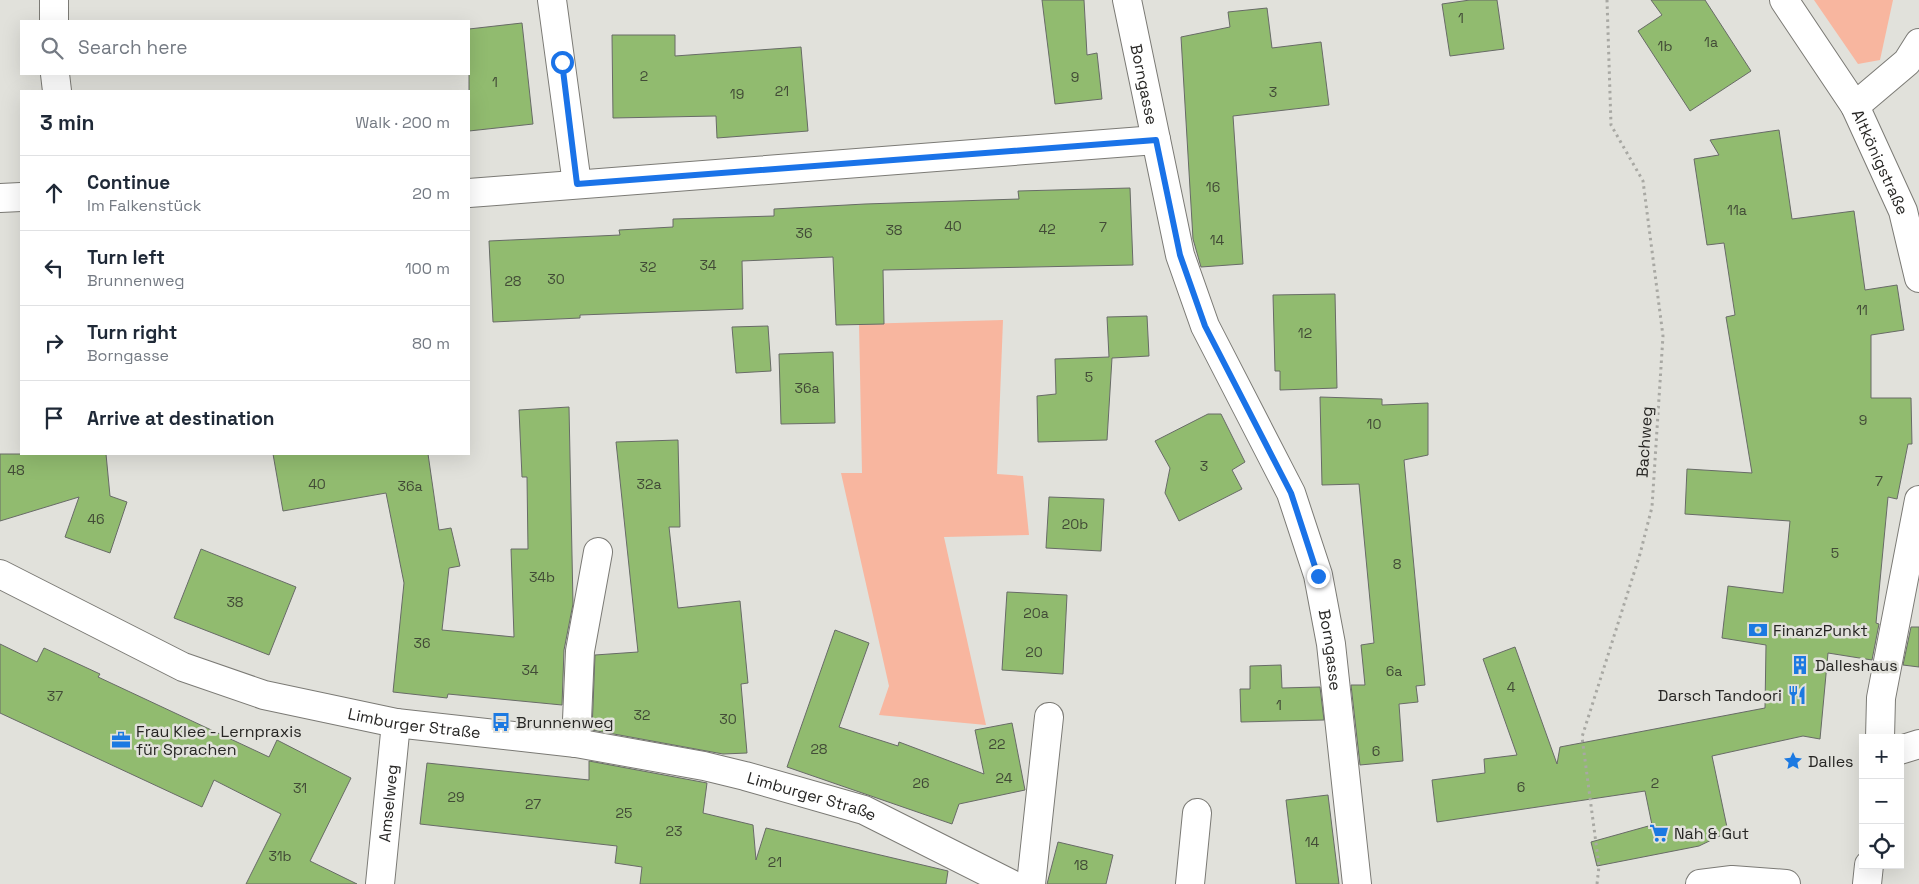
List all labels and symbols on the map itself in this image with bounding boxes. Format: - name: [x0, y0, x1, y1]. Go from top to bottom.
- house number: 1: [1458, 9, 1464, 27]
- house number: 1a: [1704, 33, 1718, 51]
- house number: 1b: [1658, 37, 1672, 55]
- street label: Borngasse: [1125, 42, 1163, 127]
- route start: [551, 51, 574, 74]
- house number: 2: [640, 67, 648, 85]
- house number: 9: [1071, 68, 1079, 86]
- house number: 1: [492, 73, 498, 91]
- house number: 21: [775, 82, 789, 100]
- house number: 3: [1269, 83, 1277, 101]
- house number: 19: [730, 85, 744, 103]
- street label: Altkönigstraße: [1847, 106, 1913, 218]
- house number: 16: [1206, 178, 1220, 196]
- house number: 11a: [1727, 201, 1747, 219]
- house number: 40: [944, 217, 962, 235]
- house number: 7: [1099, 218, 1107, 236]
- house number: 42: [1038, 220, 1056, 238]
- house number: 38: [885, 221, 903, 239]
- house number: 36: [795, 224, 813, 242]
- house number: 14: [1210, 231, 1225, 249]
- house number: 34: [699, 256, 717, 274]
- house number: 32: [640, 258, 656, 276]
- house number: 30: [547, 270, 565, 288]
- house number: 28: [504, 272, 522, 290]
- house number: 11: [1856, 301, 1868, 319]
- house number: 12: [1298, 324, 1312, 342]
- house number: 5: [1085, 368, 1093, 386]
- house number: 36a: [794, 379, 820, 397]
- street label: Bachweg: [1632, 406, 1657, 478]
- house number: 9: [1859, 411, 1867, 429]
- house number: 10: [1367, 415, 1381, 433]
- house number: 3: [1200, 457, 1208, 475]
- house number: 48: [7, 461, 25, 479]
- house number: 7: [1875, 472, 1883, 490]
- house number: 40: [308, 475, 326, 493]
- house number: 32a: [637, 475, 661, 493]
- house number: 36a: [397, 477, 423, 495]
- house number: 46: [87, 510, 105, 528]
- house number: 20b: [1062, 515, 1088, 533]
- house number: 5: [1831, 544, 1839, 562]
- house number: 8: [1393, 555, 1402, 573]
- route end: [1307, 565, 1330, 588]
- house number: 34b: [529, 568, 555, 586]
- house number: 38: [226, 593, 244, 611]
- house number: 20a: [1023, 604, 1049, 622]
- street label: Borngasse: [1314, 608, 1346, 692]
- bank icon: FinanzPunkt: [1747, 619, 1769, 641]
- place label: FinanzPunkt: [1773, 620, 1868, 641]
- house number: 36: [413, 634, 431, 652]
- house number: 20: [1025, 643, 1043, 661]
- building icon: Dalleshaus: [1789, 654, 1811, 676]
- place label: Dalleshaus: [1815, 655, 1898, 676]
- house number: 34: [521, 661, 539, 679]
- house number: 6a: [1386, 662, 1402, 680]
- house number: 4: [1507, 678, 1516, 696]
- restaurant icon: Darsch Tandoori: [1786, 684, 1808, 706]
- place label: Darsch Tandoori: [1658, 685, 1782, 706]
- house number: 37: [47, 687, 63, 705]
- house number: 1: [1276, 696, 1282, 714]
- street label: Limburger Straße: [346, 703, 482, 743]
- house number: 32: [634, 706, 650, 724]
- house number: 30: [719, 710, 737, 728]
- bus stop icon: Brunnenweg: [490, 711, 512, 733]
- place label: Brunnenweg: [516, 712, 614, 733]
- place label: Frau Klee - Lernpraxis für Sprachen: [136, 721, 302, 760]
- office icon: Frau Klee - Lernpraxis für Sprachen: [110, 729, 132, 751]
- house number: 22: [989, 735, 1005, 753]
- house number: 28: [810, 740, 828, 758]
- house number: 6: [1372, 742, 1380, 760]
- place icon: Dalles: [1782, 750, 1804, 772]
- place label: Dalles: [1808, 751, 1854, 772]
- street label: Amselweg: [374, 764, 403, 843]
- street label: Limburger Straße: [745, 767, 880, 826]
- house number: 24: [996, 769, 1013, 787]
- house number: 26: [912, 774, 930, 792]
- house number: 2: [1651, 774, 1659, 792]
- house number: 6: [1517, 778, 1525, 796]
- house number: 31: [293, 779, 307, 797]
- house number: 29: [448, 788, 464, 806]
- house number: 27: [525, 795, 541, 813]
- house number: 25: [616, 804, 632, 822]
- house number: 23: [666, 822, 682, 840]
- supermarket icon: Nah & Gut: [1648, 822, 1670, 844]
- place label: Nah & Gut: [1674, 823, 1749, 844]
- house number: 14: [1305, 833, 1320, 851]
- house number: 31b: [268, 847, 292, 865]
- house number: 21: [768, 853, 782, 871]
- house number: 18: [1074, 856, 1089, 874]

